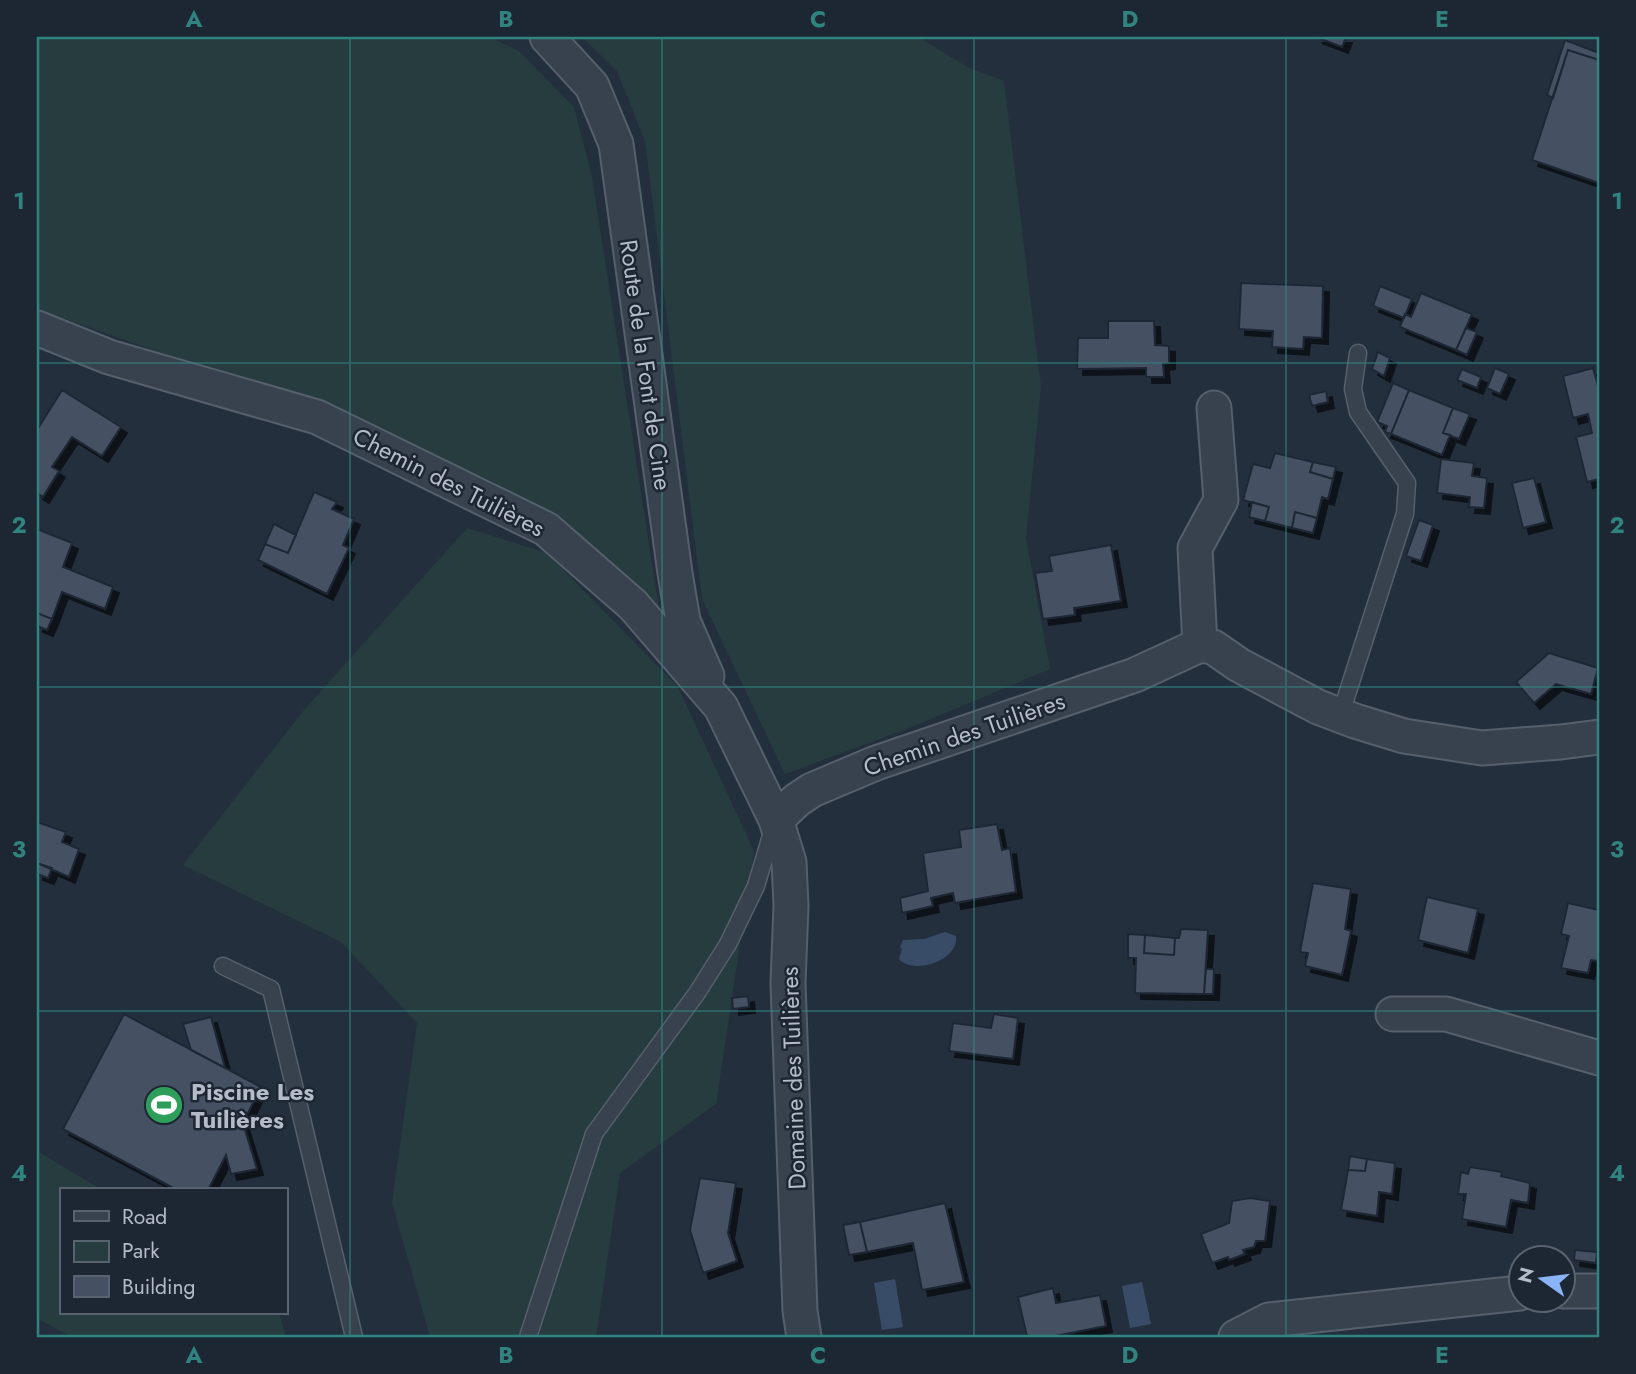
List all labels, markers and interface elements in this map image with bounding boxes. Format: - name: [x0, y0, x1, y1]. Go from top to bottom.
- text: A: [185, 2, 203, 36]
- text: B: [498, 2, 514, 36]
- text: C: [810, 2, 826, 36]
- text: D: [1122, 2, 1139, 36]
- text: E: [1435, 2, 1449, 36]
- text: 1: [13, 184, 25, 218]
- text: 1: [1611, 184, 1623, 218]
- street label: Route de la Font de Cine: [611, 237, 681, 493]
- street label: Chemin des Tuilières: [347, 418, 551, 546]
- text: 2: [11, 508, 27, 542]
- text: 2: [1609, 508, 1625, 542]
- street label: Chemin des Tuilières: [858, 683, 1070, 785]
- text: 3: [12, 832, 26, 866]
- text: 3: [1610, 832, 1624, 866]
- street label: Domaine des Tuilières: [772, 966, 814, 1190]
- place label: Piscine Les Tuilières: [191, 1074, 314, 1137]
- sports icon: Piscine Les Tuilières: [143, 1084, 185, 1126]
- text: 4: [11, 1156, 27, 1190]
- text: 4: [1609, 1156, 1625, 1190]
- legend: [60, 1188, 287, 1314]
- text: Road: [122, 1202, 167, 1232]
- text: Park: [122, 1236, 160, 1266]
- north arrow: [1506, 1244, 1576, 1314]
- text: N: [1511, 1264, 1541, 1286]
- text: Building: [122, 1272, 195, 1302]
- text: A: [185, 1338, 203, 1372]
- text: B: [498, 1338, 514, 1372]
- text: C: [810, 1338, 826, 1372]
- text: D: [1122, 1338, 1139, 1372]
- text: E: [1435, 1338, 1449, 1372]

